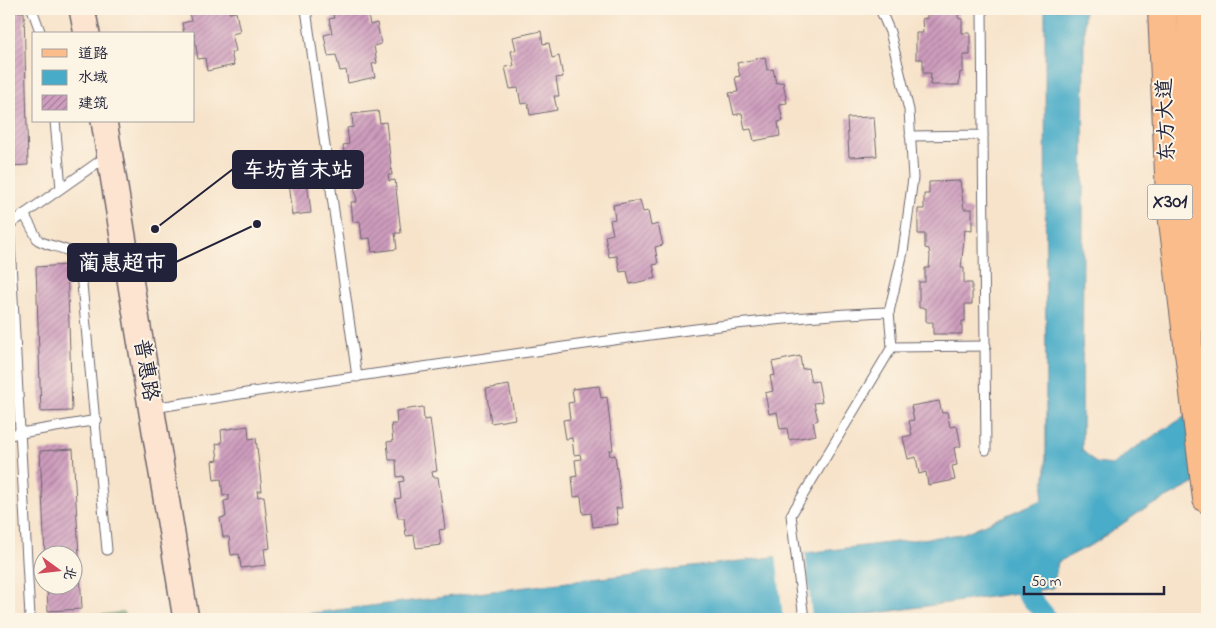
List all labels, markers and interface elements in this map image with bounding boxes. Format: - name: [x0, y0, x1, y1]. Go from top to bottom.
- legend: [32, 32, 195, 122]
- text: 道路: [78, 43, 108, 65]
- text: 水域: [78, 67, 108, 89]
- street label: 东方大道: [1151, 78, 1183, 162]
- text: 建筑: [78, 93, 108, 115]
- callout: 车坊首末站: [233, 151, 363, 188]
- text: 车坊首末站: [243, 156, 353, 188]
- road number: X301: [1148, 184, 1192, 220]
- callout: 蔺惠超市: [68, 244, 176, 281]
- text: 蔺惠超市: [78, 249, 166, 281]
- street label: 普惠路: [125, 337, 165, 403]
- north arrow: [32, 546, 82, 596]
- text: 北: [57, 563, 81, 582]
- scale bar: [1024, 563, 1164, 595]
- text: 50 m: [1031, 571, 1062, 593]

